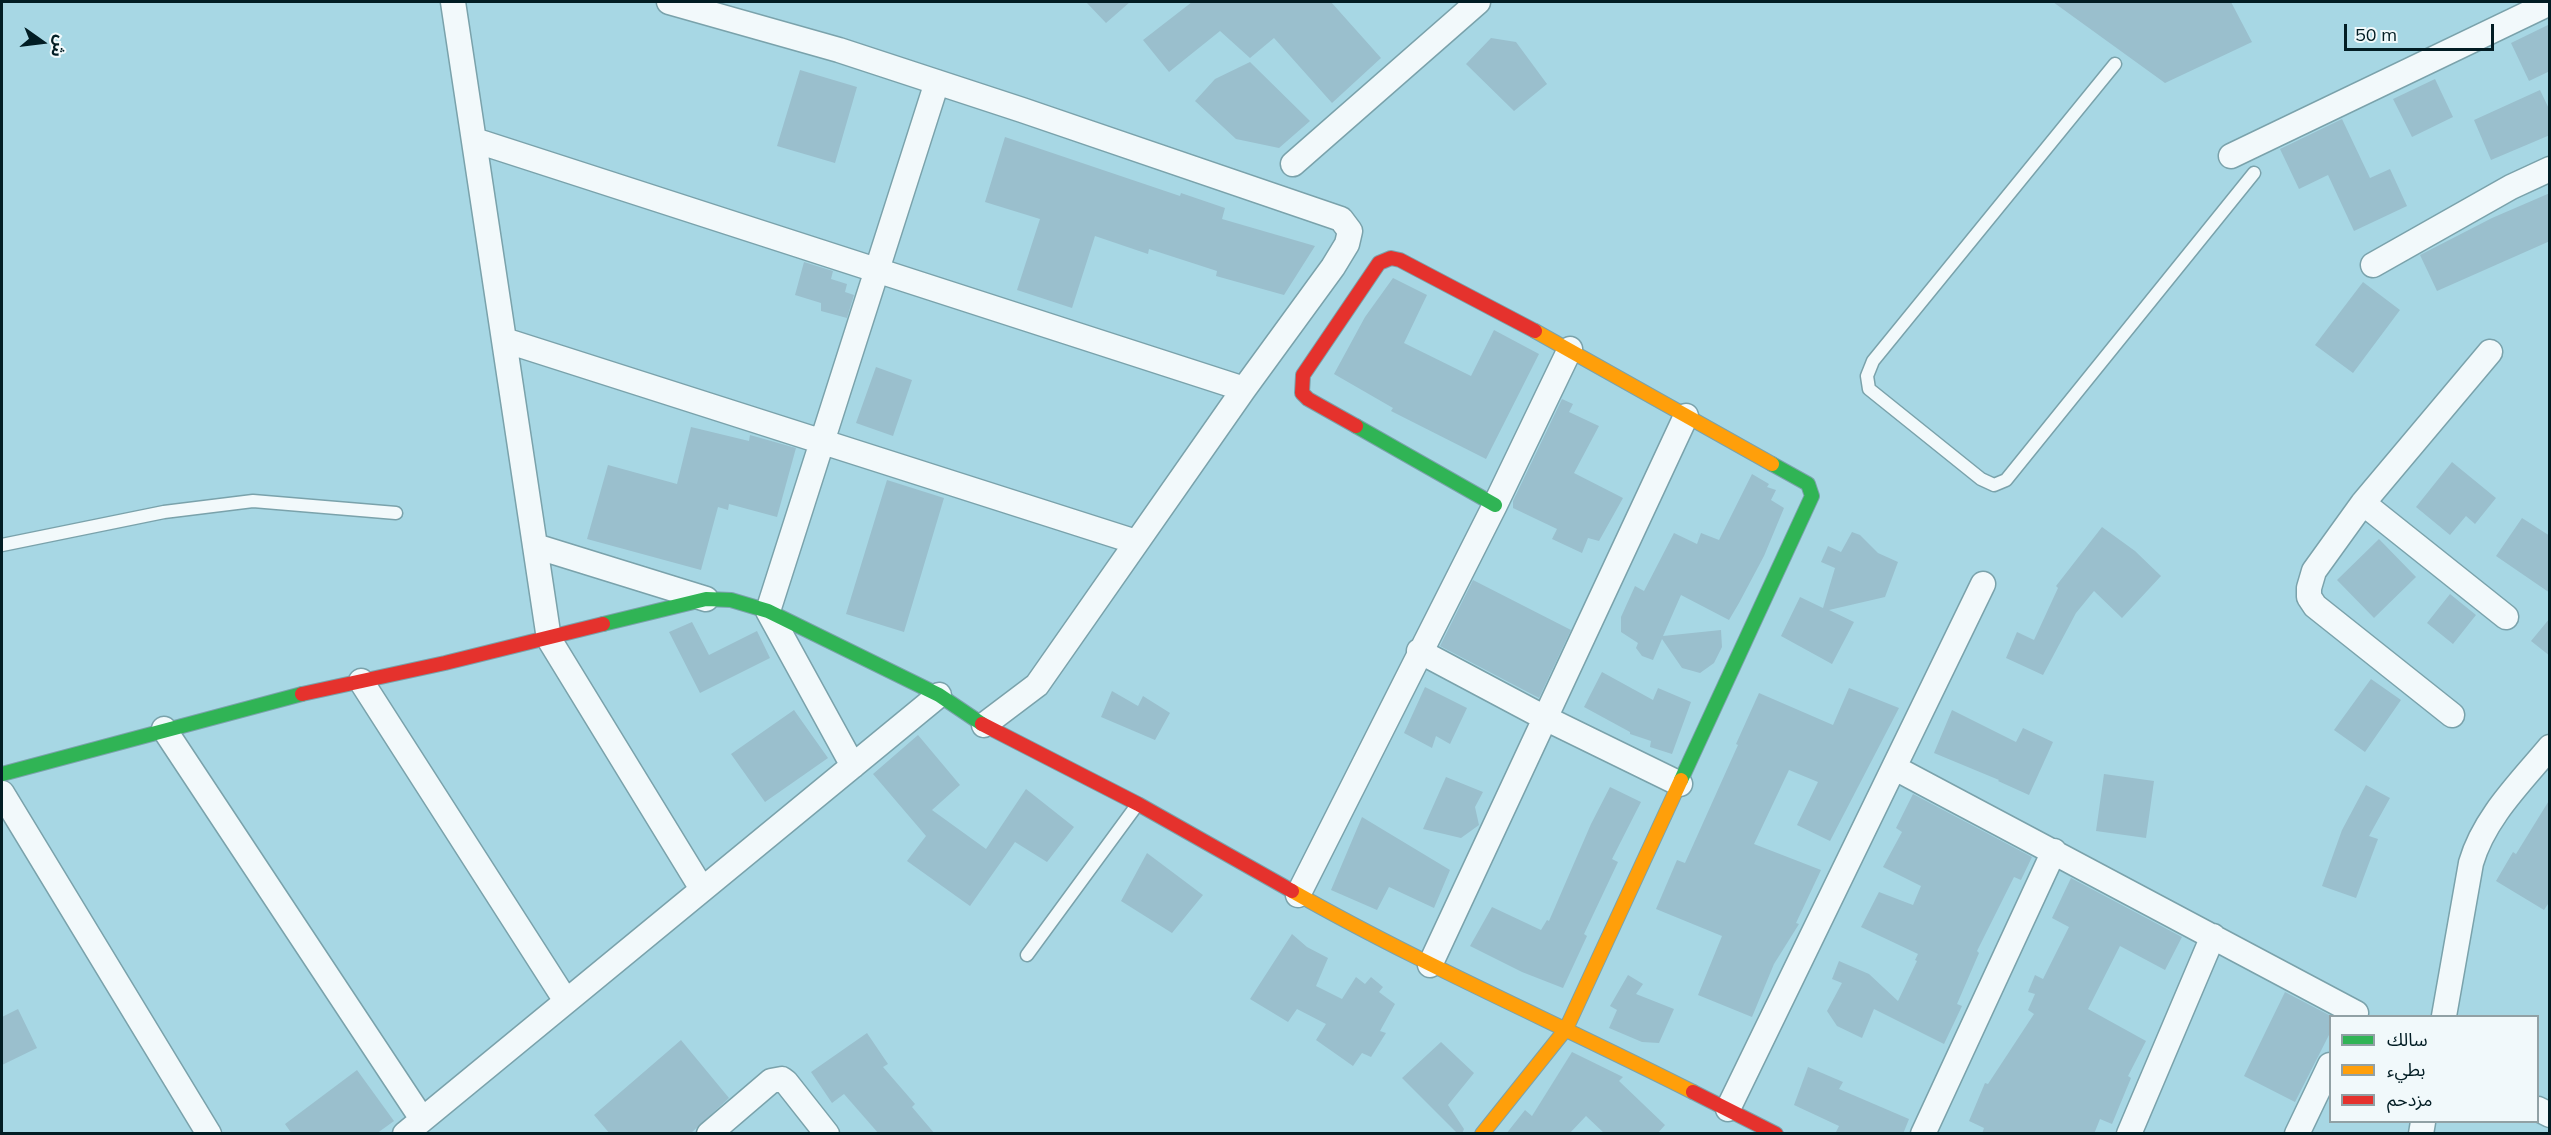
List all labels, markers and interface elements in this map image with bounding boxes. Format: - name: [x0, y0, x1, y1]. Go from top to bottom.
- north arrow: [12, 12, 72, 72]
- scale bar: [2347, 12, 2497, 50]
- text: 50 m: [2355, 23, 2397, 46]
- text: ش: [47, 33, 72, 59]
- legend: [2329, 1015, 2539, 1123]
- text: سالك: [2387, 1028, 2428, 1051]
- text: بطيء: [2387, 1058, 2425, 1081]
- text: مزدحم: [2387, 1088, 2432, 1111]

